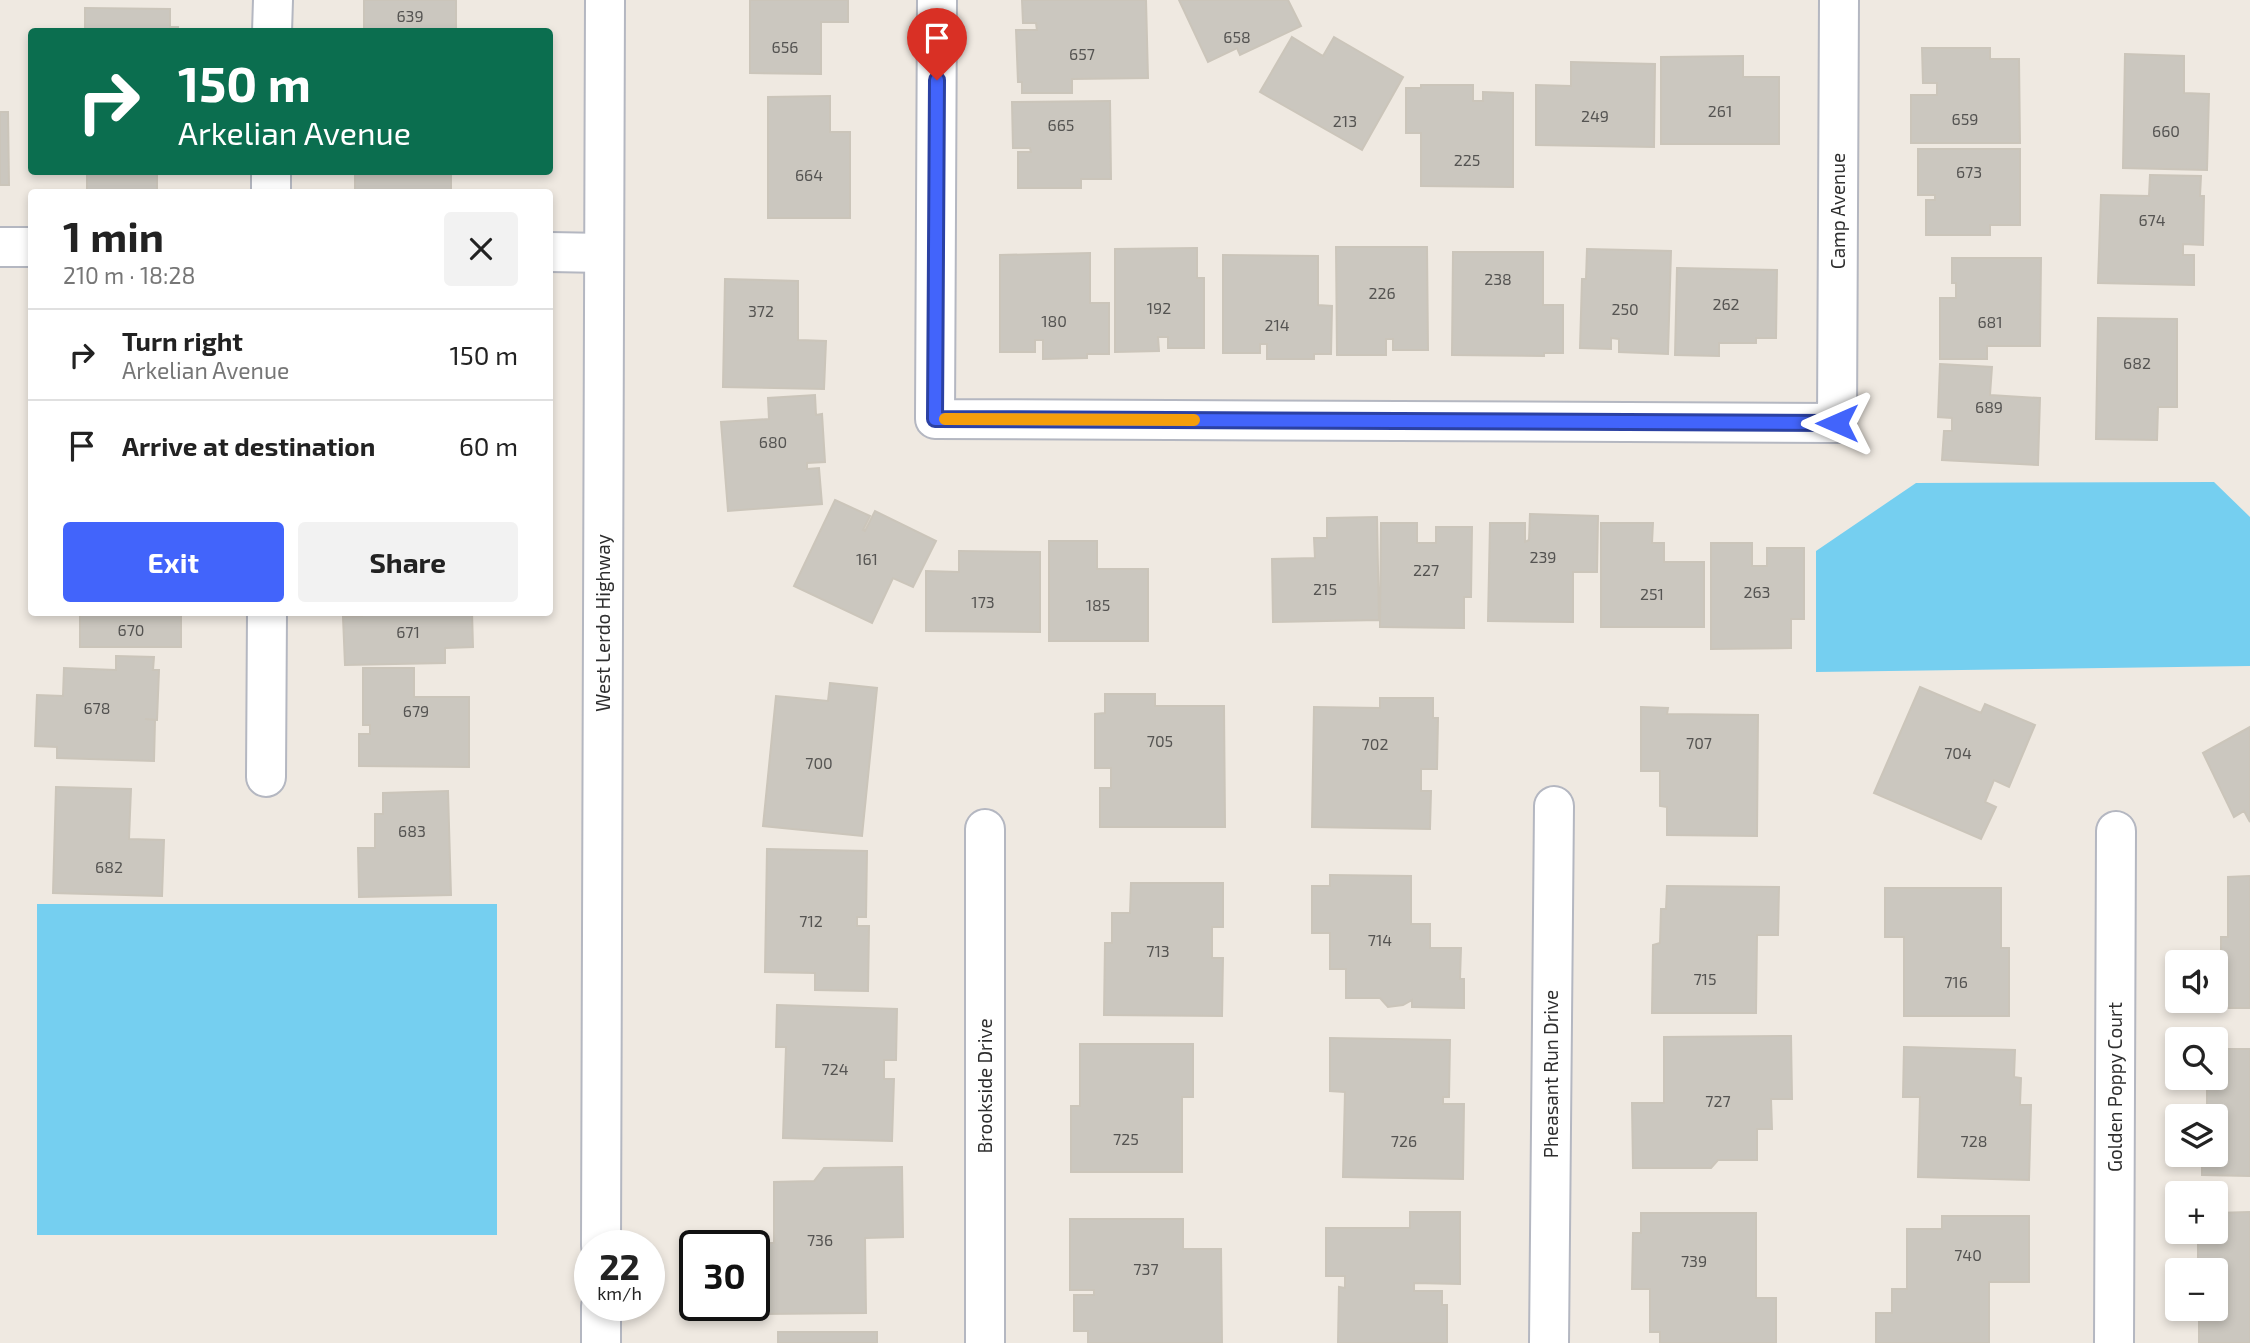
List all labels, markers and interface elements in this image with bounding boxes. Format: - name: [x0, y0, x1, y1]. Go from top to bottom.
- house number: 639: [396, 6, 424, 25]
- pin: [907, 8, 967, 80]
- icon: arrive: [918, 19, 956, 57]
- house number: 658: [1223, 27, 1251, 46]
- house number: 656: [772, 37, 798, 56]
- house number: 657: [1069, 44, 1095, 63]
- text: 150 m: [178, 53, 311, 112]
- icon: right: [63, 56, 154, 147]
- house number: 261: [1708, 101, 1732, 120]
- house number: 249: [1581, 106, 1609, 125]
- house number: 659: [1952, 109, 1978, 128]
- house number: 213: [1333, 111, 1357, 130]
- text: Arkelian Avenue: [178, 113, 411, 151]
- house number: 665: [1048, 115, 1074, 134]
- house number: 660: [2152, 121, 2180, 140]
- house number: 225: [1454, 150, 1480, 169]
- street label: Camp Avenue: [1826, 153, 1849, 269]
- house number: 673: [1956, 162, 1982, 181]
- house number: 664: [795, 165, 823, 184]
- text: 1 min: [63, 210, 164, 260]
- house number: 674: [2138, 210, 2166, 229]
- button: close: [444, 212, 518, 286]
- text: 210 m · 18:28: [63, 261, 195, 289]
- house number: 238: [1484, 269, 1512, 288]
- house number: 226: [1368, 283, 1396, 302]
- house number: 262: [1712, 294, 1740, 313]
- house number: 192: [1147, 298, 1171, 317]
- house number: 250: [1611, 299, 1639, 318]
- house number: 372: [748, 301, 774, 320]
- house number: 180: [1041, 311, 1067, 330]
- house number: 681: [1977, 312, 2003, 331]
- house number: 214: [1264, 315, 1290, 334]
- text: Turn right: [122, 325, 243, 356]
- icon: right: [63, 336, 101, 374]
- text: 150 m: [449, 339, 518, 370]
- house number: 682: [2123, 353, 2151, 372]
- text: Arkelian Avenue: [122, 356, 289, 384]
- position arrow: [1800, 386, 1874, 460]
- house number: 689: [1975, 397, 2003, 416]
- icon: arrive: [63, 427, 101, 465]
- text: Arrive at destination: [122, 430, 375, 461]
- text: 60 m: [459, 430, 518, 461]
- house number: 680: [759, 432, 787, 451]
- button: Exit: [63, 522, 284, 602]
- button: Share: [298, 522, 518, 602]
- street label: West Lerdo Highway: [591, 534, 614, 712]
- house number: 239: [1529, 547, 1557, 566]
- house number: 161: [856, 549, 878, 568]
- house number: 227: [1413, 560, 1439, 579]
- house number: 215: [1313, 579, 1337, 598]
- house number: 263: [1743, 582, 1771, 601]
- house number: 251: [1640, 584, 1664, 603]
- house number: 173: [971, 592, 995, 611]
- house number: 185: [1086, 595, 1110, 614]
- house number: 670: [118, 620, 145, 639]
- house number: 671: [396, 622, 420, 641]
- house number: 678: [83, 698, 111, 717]
- house number: 679: [403, 701, 429, 720]
- house number: 705: [1147, 731, 1173, 750]
- house number: 707: [1686, 733, 1712, 752]
- house number: 702: [1362, 734, 1388, 753]
- house number: 704: [1944, 743, 1972, 762]
- house number: 700: [805, 753, 833, 772]
- house number: 683: [398, 821, 426, 840]
- house number: 682: [95, 857, 123, 876]
- house number: 712: [799, 911, 823, 930]
- house number: 714: [1368, 930, 1392, 949]
- house number: 713: [1146, 941, 1170, 960]
- map controls: [2165, 950, 2228, 1321]
- button: sound: [2165, 950, 2228, 1013]
- house number: 715: [1693, 969, 1717, 988]
- house number: 716: [1944, 972, 1968, 991]
- street label: Pheasant Run Drive: [1539, 990, 1562, 1158]
- street label: Golden Poppy Court: [2103, 1002, 2126, 1172]
- street label: Brookside Drive: [973, 1018, 996, 1154]
- button: search: [2165, 1027, 2228, 1090]
- house number: 724: [821, 1059, 849, 1078]
- house number: 727: [1705, 1091, 1731, 1110]
- button: layers: [2165, 1104, 2228, 1167]
- house number: 725: [1113, 1129, 1139, 1148]
- house number: 726: [1391, 1131, 1417, 1150]
- house number: 728: [1961, 1131, 1987, 1150]
- button: +: [2165, 1181, 2228, 1244]
- speed limit sign: 30: [679, 1230, 770, 1321]
- house number: 736: [807, 1230, 833, 1249]
- text: 22: [599, 1245, 640, 1287]
- house number: 740: [1954, 1245, 1982, 1264]
- house number: 739: [1681, 1251, 1707, 1270]
- button: −: [2165, 1258, 2228, 1321]
- house number: 737: [1133, 1259, 1159, 1278]
- text: km/h: [597, 1282, 642, 1304]

